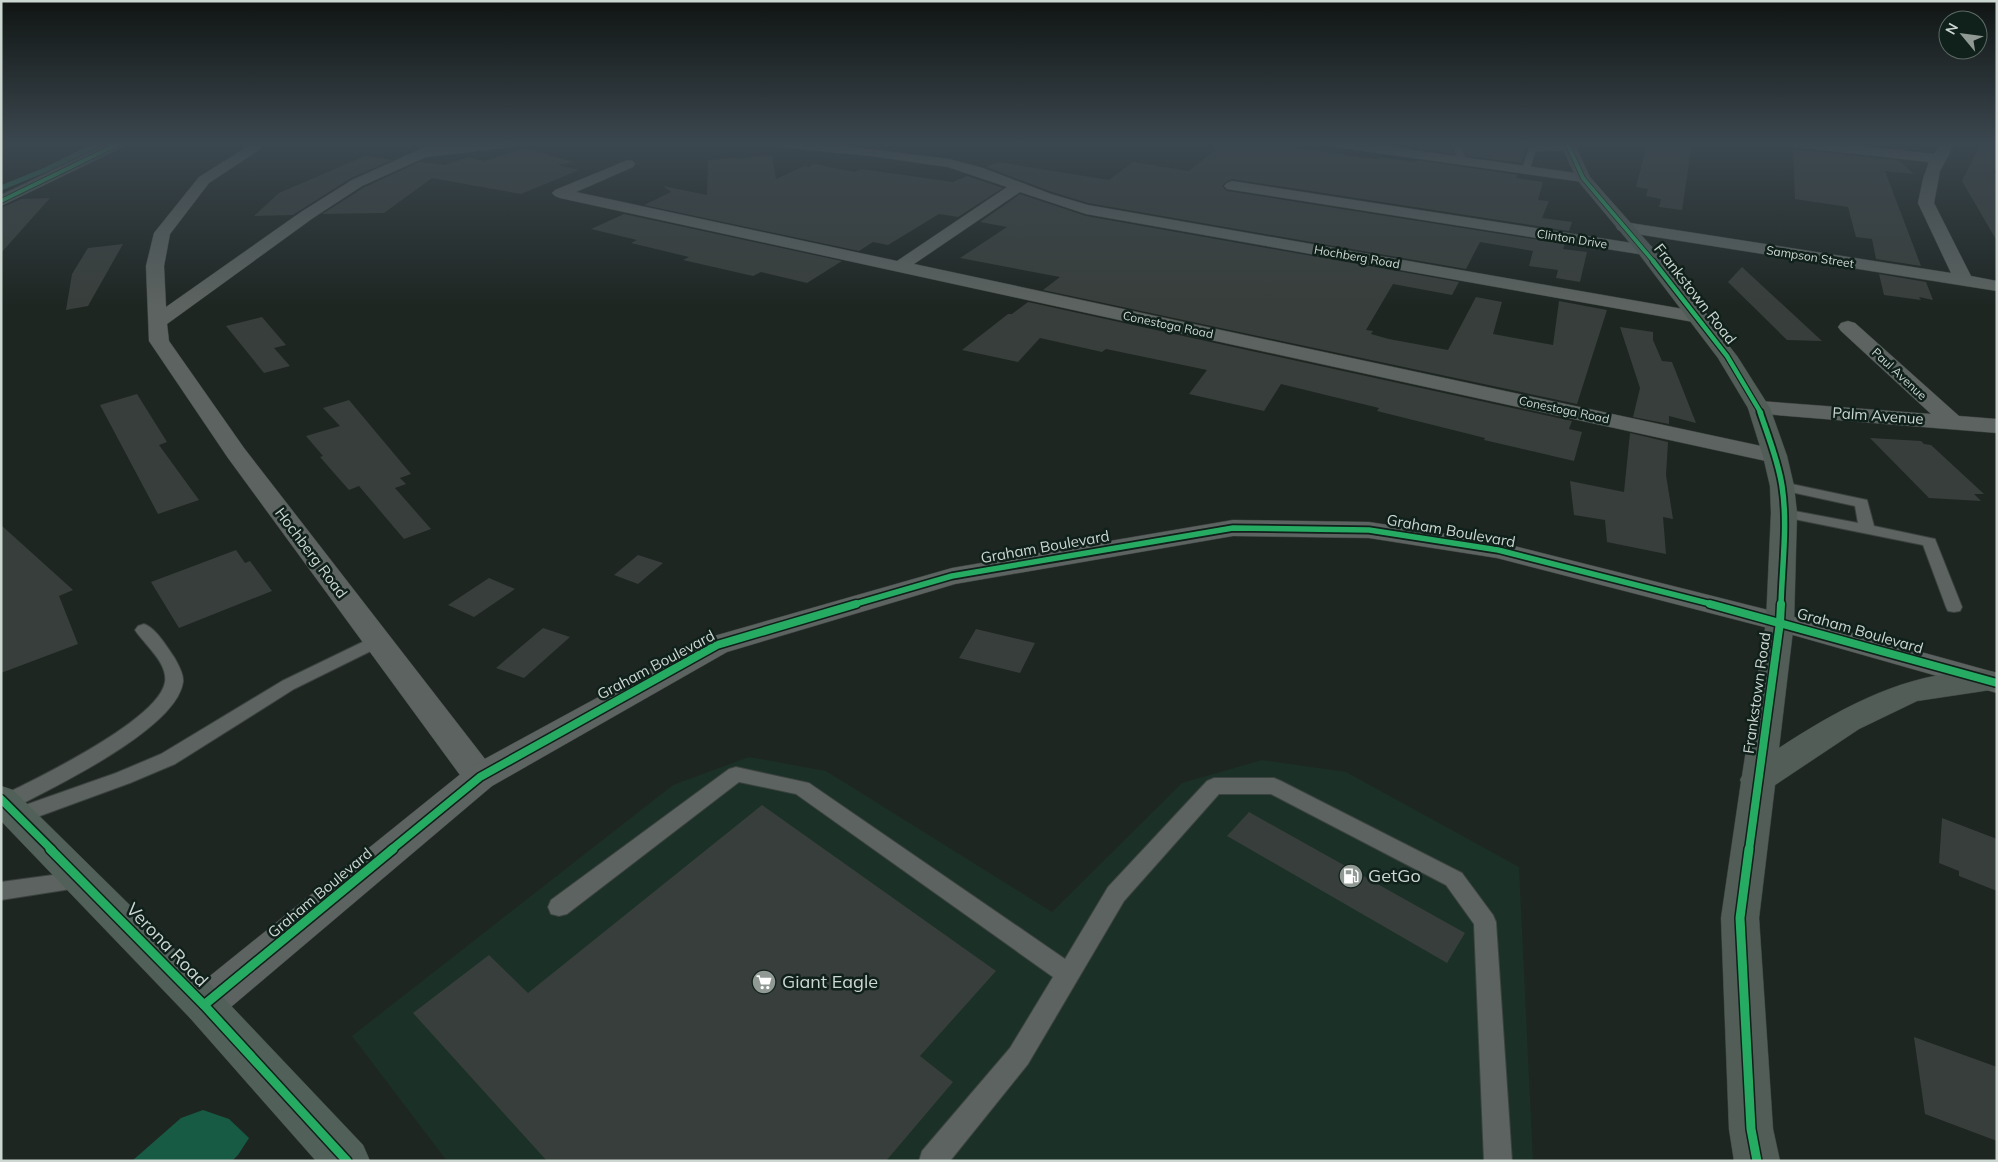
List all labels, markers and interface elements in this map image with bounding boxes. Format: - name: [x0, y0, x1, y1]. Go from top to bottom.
- north arrow: [1938, 10, 1988, 60]
- text: N: [1941, 20, 1962, 38]
- street label: Clinton Drive: [1536, 226, 1608, 251]
- street label: Frankstown Road: [1650, 240, 1741, 348]
- street label: Hochberg Road: [1313, 242, 1401, 271]
- street label: Sampson Street: [1765, 242, 1855, 271]
- street label: Conestoga Road: [1122, 308, 1215, 341]
- street label: Paul Avenue: [1869, 344, 1930, 403]
- street label: Conestoga Road: [1518, 393, 1611, 426]
- street label: Palm Avenue: [1832, 403, 1924, 428]
- street label: Hochberg Road: [271, 504, 352, 602]
- street label: Graham Boulevard: [1385, 510, 1517, 551]
- street label: Graham Boulevard: [979, 526, 1111, 567]
- street label: Graham Boulevard: [1795, 603, 1925, 658]
- street label: Graham Boulevard: [594, 626, 718, 704]
- street label: Frankstown Road: [1739, 631, 1774, 755]
- street label: Graham Boulevard: [264, 843, 376, 942]
- fuel station icon: GetGo: [1338, 863, 1364, 889]
- place label: GetGo: [1368, 864, 1421, 887]
- street label: Verona Road: [122, 898, 213, 992]
- supermarket icon: Giant Eagle: [751, 969, 777, 995]
- place label: Giant Eagle: [782, 970, 878, 993]

